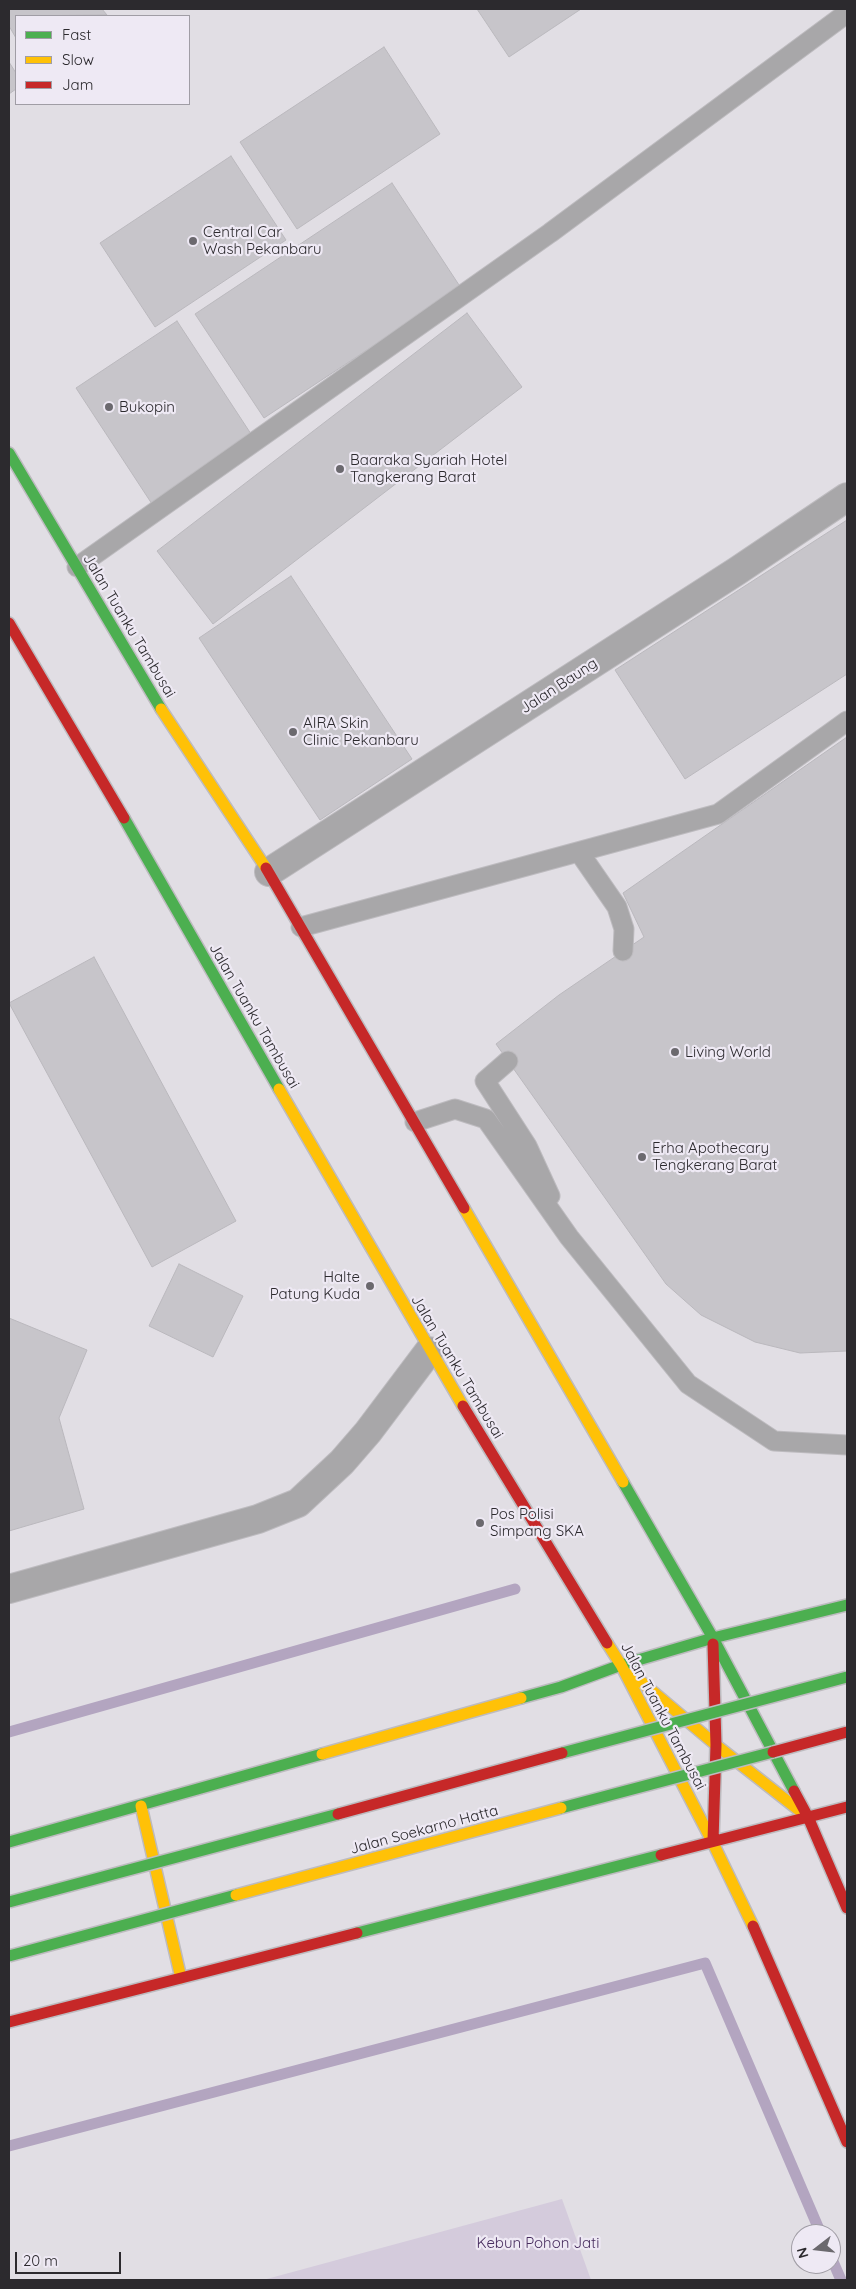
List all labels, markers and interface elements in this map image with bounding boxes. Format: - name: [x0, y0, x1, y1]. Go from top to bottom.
- legend: [15, 15, 190, 105]
- text: Fast: [62, 25, 91, 44]
- text: Slow: [62, 50, 94, 69]
- text: Jam: [62, 75, 93, 94]
- place label: Central Car Wash Pekanbaru: [203, 223, 322, 258]
- marker: Central Car Wash Pekanbaru: [187, 235, 199, 247]
- place label: Bukopin: [119, 398, 175, 416]
- marker: Bukopin: [103, 401, 115, 413]
- place label: Baaraka Syariah Hotel Tangkerang Barat: [350, 451, 507, 486]
- marker: Baaraka Syariah Hotel Tangkerang Barat: [334, 463, 346, 475]
- street label: Jalan Tuanku Tambusai: [79, 551, 179, 701]
- street label: Jalan Baung: [517, 654, 601, 718]
- place label: AIRA Skin Clinic Pekanbaru: [303, 714, 419, 749]
- marker: AIRA Skin Clinic Pekanbaru: [287, 726, 299, 738]
- street label: Jalan Tuanku Tambusai: [205, 940, 303, 1092]
- place label: Living World: [685, 1043, 771, 1061]
- marker: Living World: [669, 1046, 681, 1058]
- place label: Erha Apothecary Tengkerang Barat: [652, 1139, 777, 1174]
- marker: Erha Apothecary Tengkerang Barat: [636, 1151, 648, 1163]
- place label: Halte Patung Kuda: [270, 1268, 360, 1303]
- marker: Halte Patung Kuda: [364, 1280, 376, 1292]
- street label: Jalan Tuanku Tambusai: [407, 1292, 507, 1442]
- place label: Pos Polisi Simpang SKA: [490, 1505, 584, 1540]
- marker: Pos Polisi Simpang SKA: [474, 1517, 486, 1529]
- street label: Jalan Tuanku Tambusai: [616, 1639, 710, 1793]
- street label: Jalan Soekarno Hatta: [348, 1802, 500, 1858]
- north arrow: [791, 2224, 841, 2274]
- park label: Kebun Pohon Jati: [477, 2234, 599, 2252]
- scale bar: [18, 2242, 124, 2274]
- text: N: [792, 2245, 813, 2260]
- text: 20 m: [23, 2251, 58, 2270]

